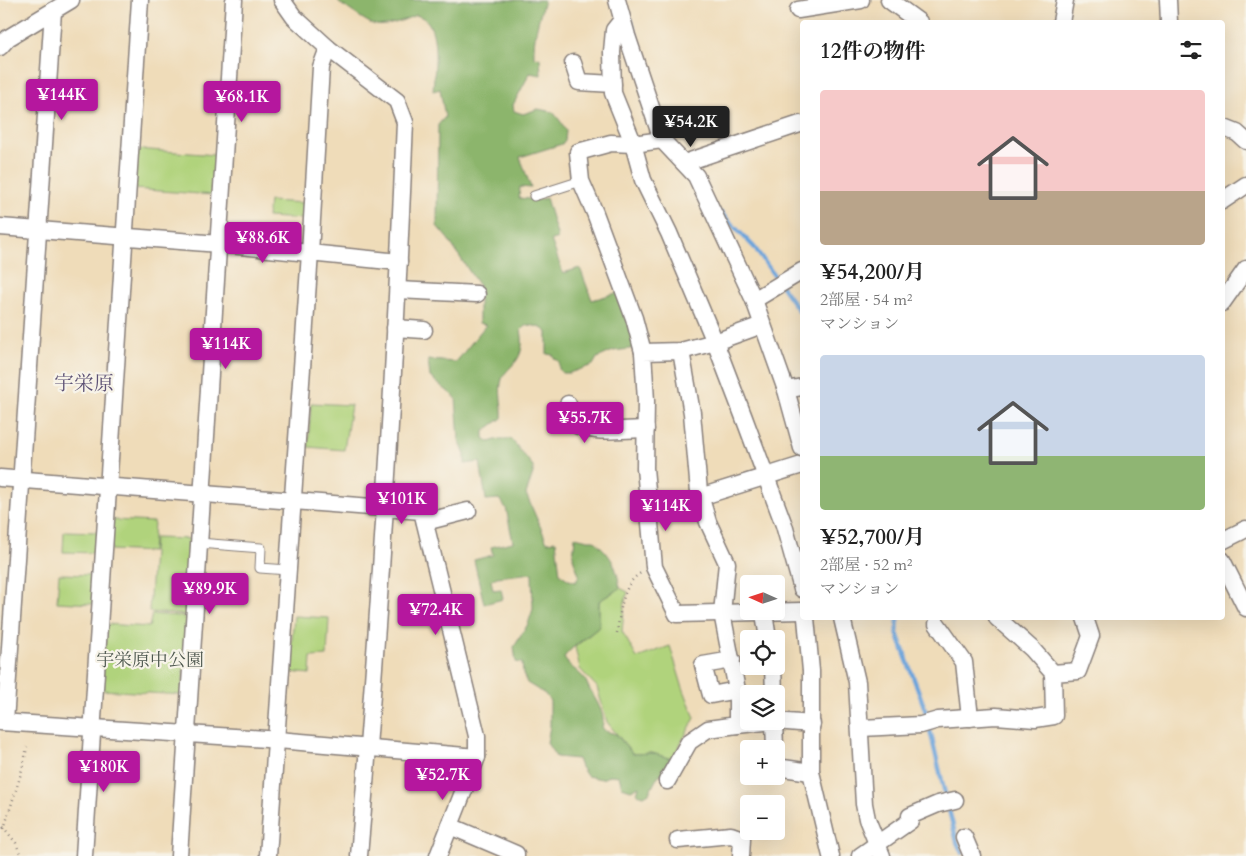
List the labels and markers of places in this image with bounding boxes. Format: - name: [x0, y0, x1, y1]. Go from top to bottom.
- pin: ¥144K: [27, 78, 97, 121]
- pin: ¥68.1K: [201, 80, 283, 123]
- pin: ¥54.2K: [650, 106, 732, 148]
- pin: ¥88.6K: [222, 222, 304, 264]
- pin: ¥114K: [191, 328, 261, 370]
- pin: ¥55.7K: [544, 402, 626, 444]
- pin: ¥101K: [367, 482, 437, 525]
- pin: ¥114K: [631, 490, 701, 532]
- pin: ¥89.9K: [169, 572, 251, 615]
- pin: ¥72.4K: [395, 594, 477, 636]
- pin: ¥180K: [69, 750, 139, 793]
- pin: ¥52.7K: [402, 758, 484, 801]

